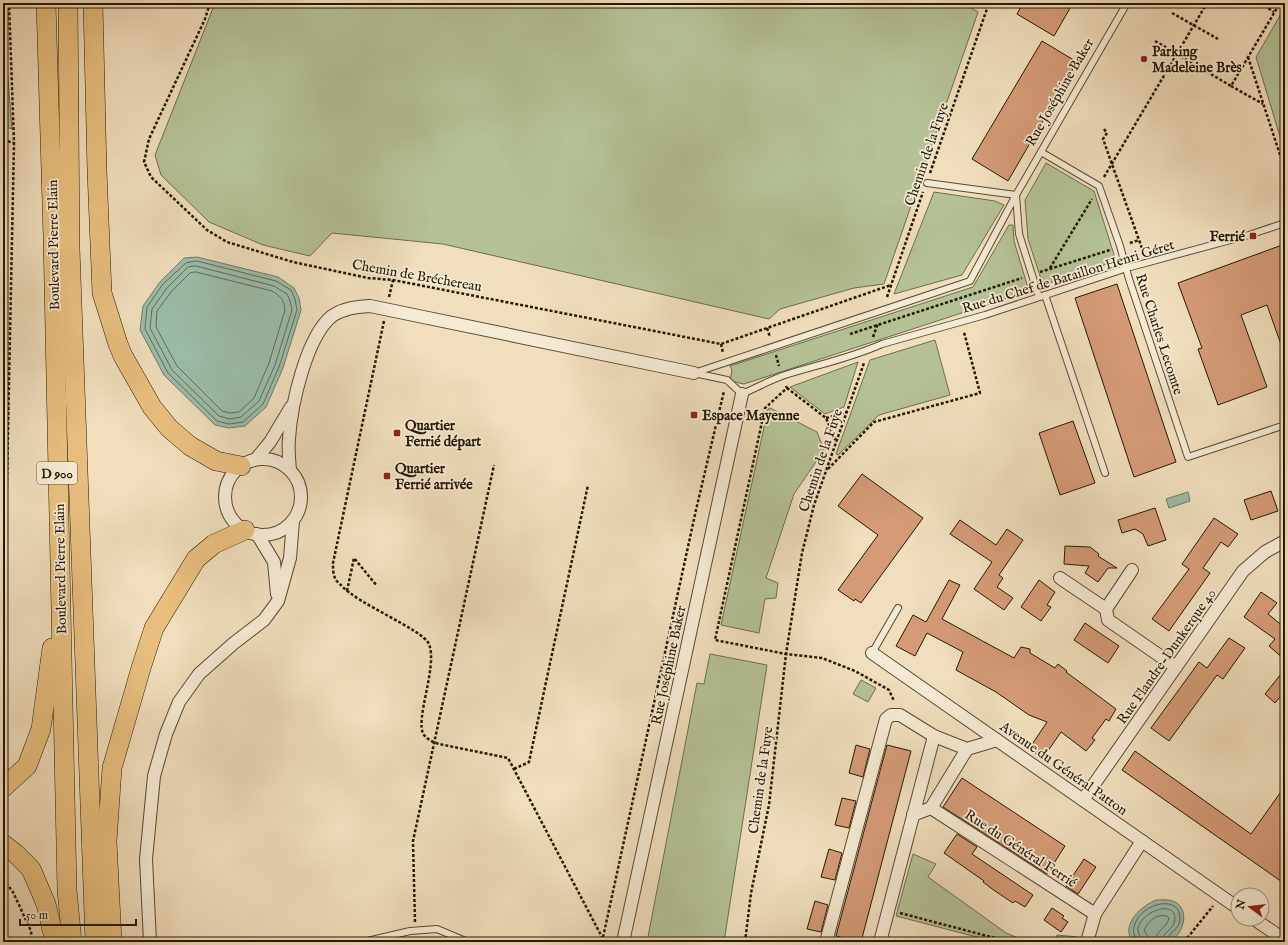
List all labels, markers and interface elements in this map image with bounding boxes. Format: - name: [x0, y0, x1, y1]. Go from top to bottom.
- street label: Rue Joséphine Baker: [1022, 35, 1098, 150]
- place label: Parking Madeleine Brès: [1152, 43, 1242, 77]
- marker: Parking Madeleine Brès: [1139, 54, 1149, 64]
- street label: Chemin de la Fuye: [901, 100, 953, 208]
- street label: Boulevard Pierre Elain: [44, 179, 64, 311]
- place label: Ferrié: [1209, 228, 1246, 246]
- marker: Ferrié: [1248, 231, 1258, 241]
- street label: Rue du Chef de Bataillon Henri Géret: [960, 236, 1177, 318]
- street label: Chemin de Bréchereau: [351, 256, 483, 296]
- street label: Rue Charles Lecomte: [1131, 272, 1187, 398]
- street label: Chemin de la Fuye: [795, 406, 847, 514]
- place label: Espace Mayenne: [702, 407, 800, 425]
- marker: Espace Mayenne: [689, 410, 699, 420]
- place label: Quartier Ferrié départ: [405, 417, 481, 451]
- marker: Quartier Ferrié départ: [392, 428, 402, 438]
- place label: Quartier Ferrié arrivée: [395, 460, 473, 494]
- road number: D 900: [37, 462, 77, 484]
- marker: Quartier Ferrié arrivée: [382, 471, 392, 481]
- street label: Boulevard Pierre Elain: [51, 503, 71, 635]
- street label: Rue Flandre-Dunkerque 40: [1113, 585, 1221, 728]
- street label: Rue Joséphine Baker: [648, 604, 690, 727]
- street label: Avenue du Général Patton: [995, 717, 1131, 820]
- street label: Chemin de la Fuye: [745, 725, 777, 835]
- street label: Rue du Général Ferrié: [961, 806, 1080, 892]
- north arrow: [1230, 887, 1270, 927]
- text: N: [1233, 898, 1249, 912]
- scale bar: [20, 901, 136, 927]
- text: 50 m: [26, 908, 48, 923]

